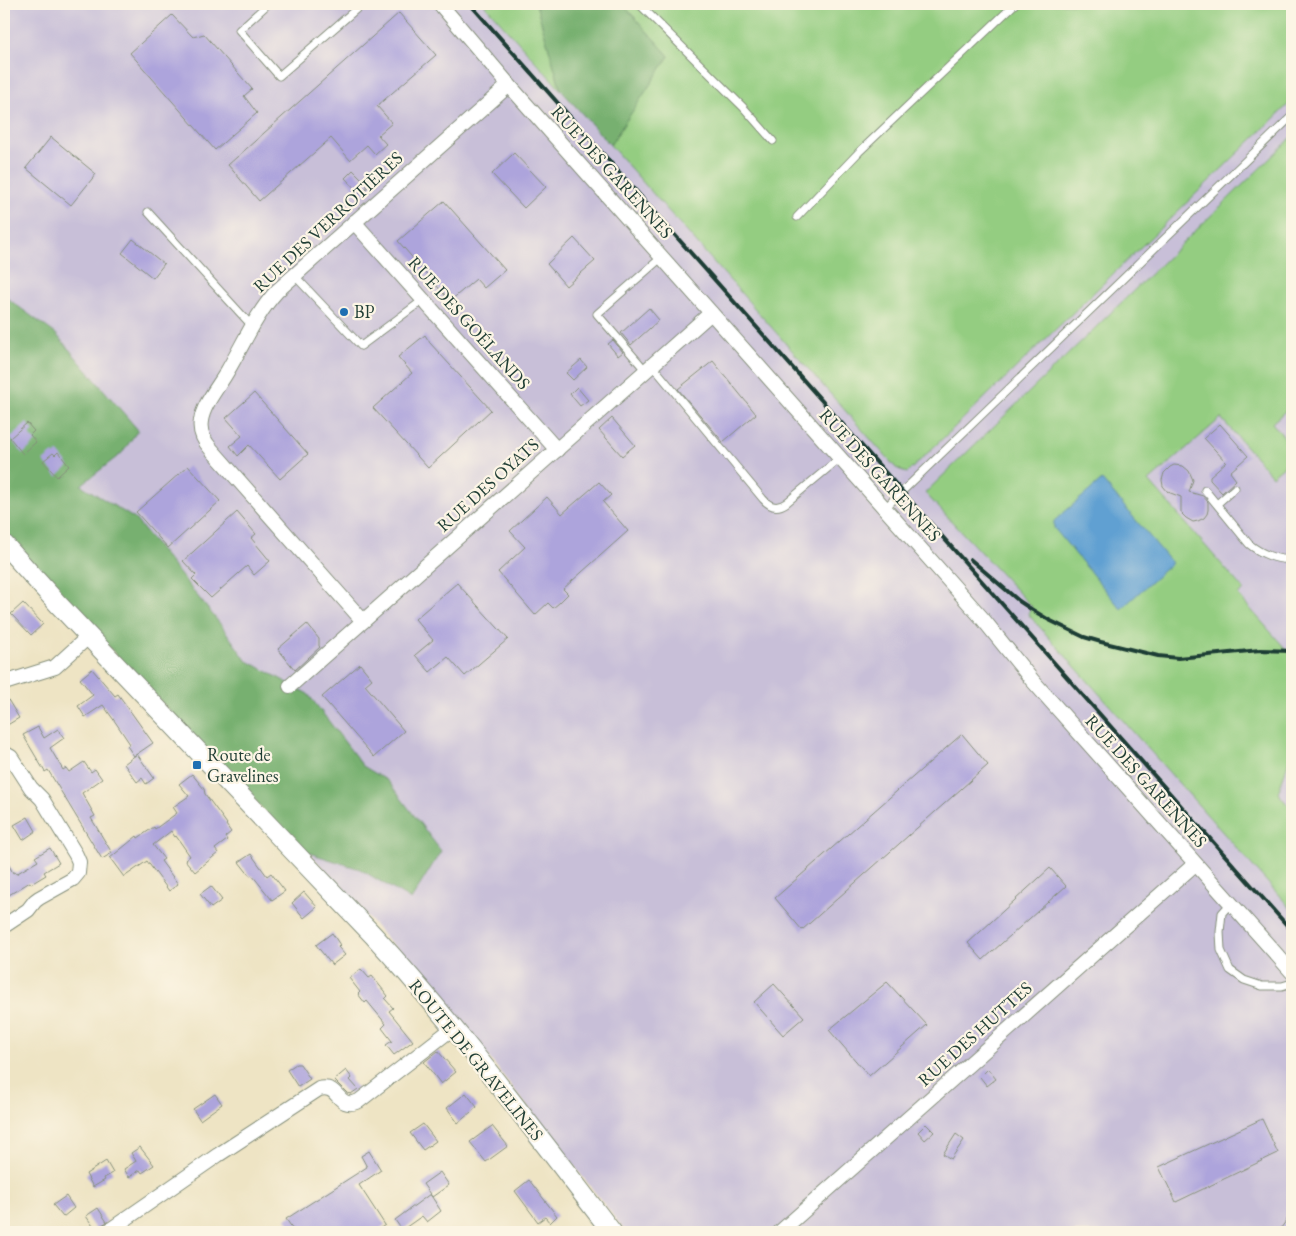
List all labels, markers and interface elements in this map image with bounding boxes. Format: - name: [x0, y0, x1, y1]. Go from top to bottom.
- street label: RUE DES GARENNES: [547, 100, 678, 243]
- street label: RUE DES VERROTIÈRES: [248, 146, 407, 297]
- street label: RUE DES GOÉLANDS: [403, 251, 535, 394]
- place label: BP: [354, 300, 375, 323]
- marker: BP: [338, 306, 350, 318]
- street label: RUE DES GARENNES: [815, 403, 946, 546]
- street label: RUE DES OYATS: [432, 433, 544, 537]
- street label: RUE DES GARENNES: [1081, 709, 1212, 852]
- place label: Route de Gravelines: [207, 743, 279, 787]
- marker: Route de Gravelines: [191, 759, 203, 771]
- street label: ROUTE DE GRAVELINES: [404, 974, 549, 1145]
- street label: RUE DES HUTTES: [913, 976, 1037, 1091]

